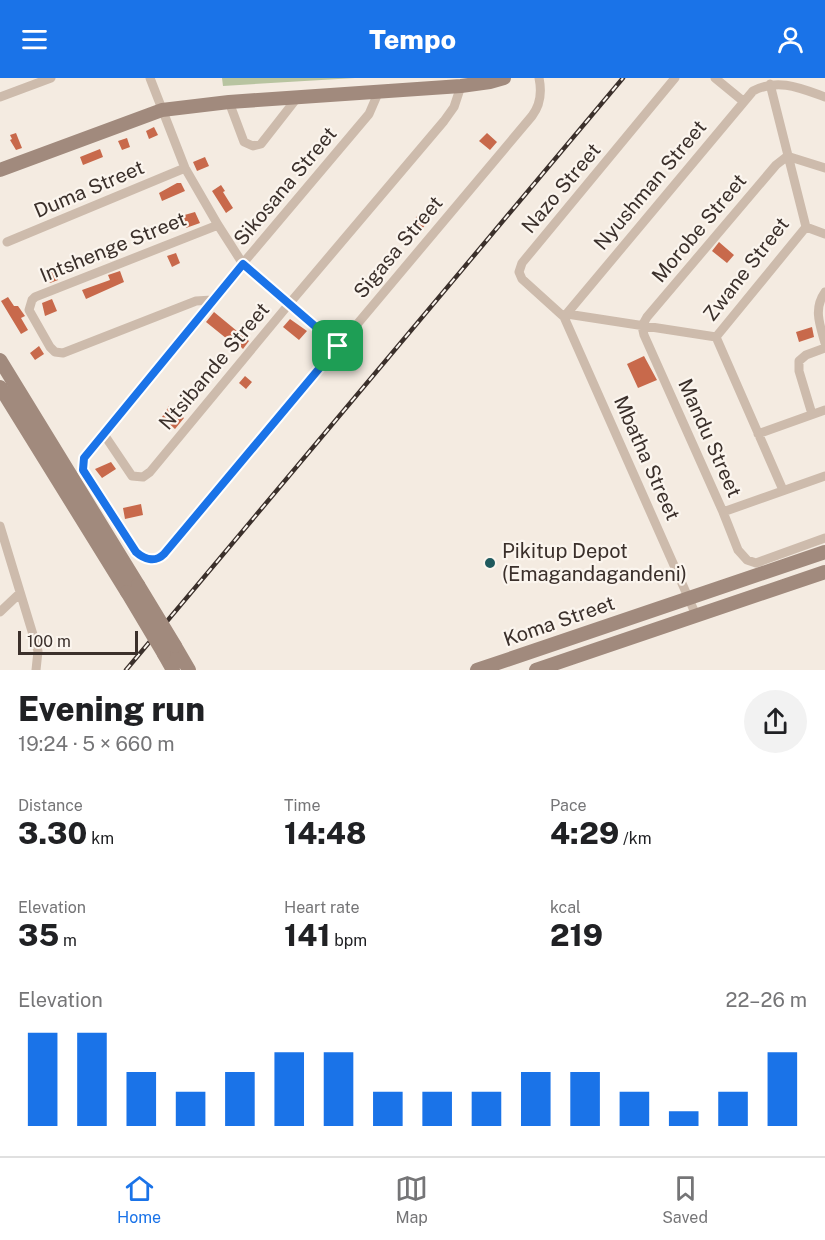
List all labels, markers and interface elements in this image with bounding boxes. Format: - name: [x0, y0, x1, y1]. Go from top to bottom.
- icon: menu: [18, 23, 51, 56]
- text: Tempo: [369, 23, 456, 55]
- icon: person: [774, 23, 807, 56]
- street label: Nyushman Street: [589, 115, 711, 255]
- street label: Sikosana Street: [228, 122, 342, 250]
- street label: Nazo Street: [516, 138, 606, 238]
- street label: Duma Street: [30, 155, 148, 223]
- street label: Morobe Street: [647, 169, 751, 287]
- street label: Sigasa Street: [348, 191, 448, 303]
- street label: Intshenge Street: [36, 207, 190, 287]
- street label: Zwane Street: [698, 212, 794, 326]
- street label: Ntsibande Street: [154, 297, 274, 435]
- pin: [312, 320, 363, 371]
- icon: arrive: [321, 329, 354, 362]
- street label: Mandu Street: [673, 375, 747, 501]
- street label: Mbatha Street: [609, 392, 685, 524]
- place label: Pikitup Depot (Emagandagandeni): [502, 539, 687, 586]
- marker: Pikitup Depot (Emagandagandeni): [483, 556, 497, 570]
- street label: Koma Street: [500, 591, 618, 651]
- scale bar: [18, 628, 138, 656]
- text: 100 m: [27, 632, 71, 651]
- text: Evening run: [18, 690, 205, 728]
- button: share: [744, 690, 807, 753]
- text: 19:24 · 5 × 660 m: [18, 732, 175, 756]
- text: Distance: [18, 796, 83, 815]
- text: Time: [284, 796, 320, 815]
- text: Pace: [550, 796, 587, 815]
- text: 3.30: [18, 815, 87, 851]
- text: 14:48: [284, 815, 366, 851]
- text: 4:29: [550, 815, 619, 851]
- text: km: [87, 829, 114, 848]
- text: /km: [619, 829, 652, 848]
- text: Elevation: [18, 898, 86, 917]
- text: Heart rate: [284, 898, 360, 917]
- text: kcal: [550, 898, 581, 917]
- text: 35: [18, 917, 59, 953]
- text: 141: [284, 917, 330, 953]
- text: 219: [550, 917, 603, 953]
- text: m: [59, 931, 77, 950]
- text: bpm: [330, 931, 367, 950]
- text: Elevation: [18, 988, 103, 1012]
- text: 22–26 m: [726, 988, 807, 1012]
- tab: Home: [117, 1172, 161, 1227]
- tab: Map: [395, 1172, 428, 1227]
- tab: Saved: [662, 1172, 708, 1227]

